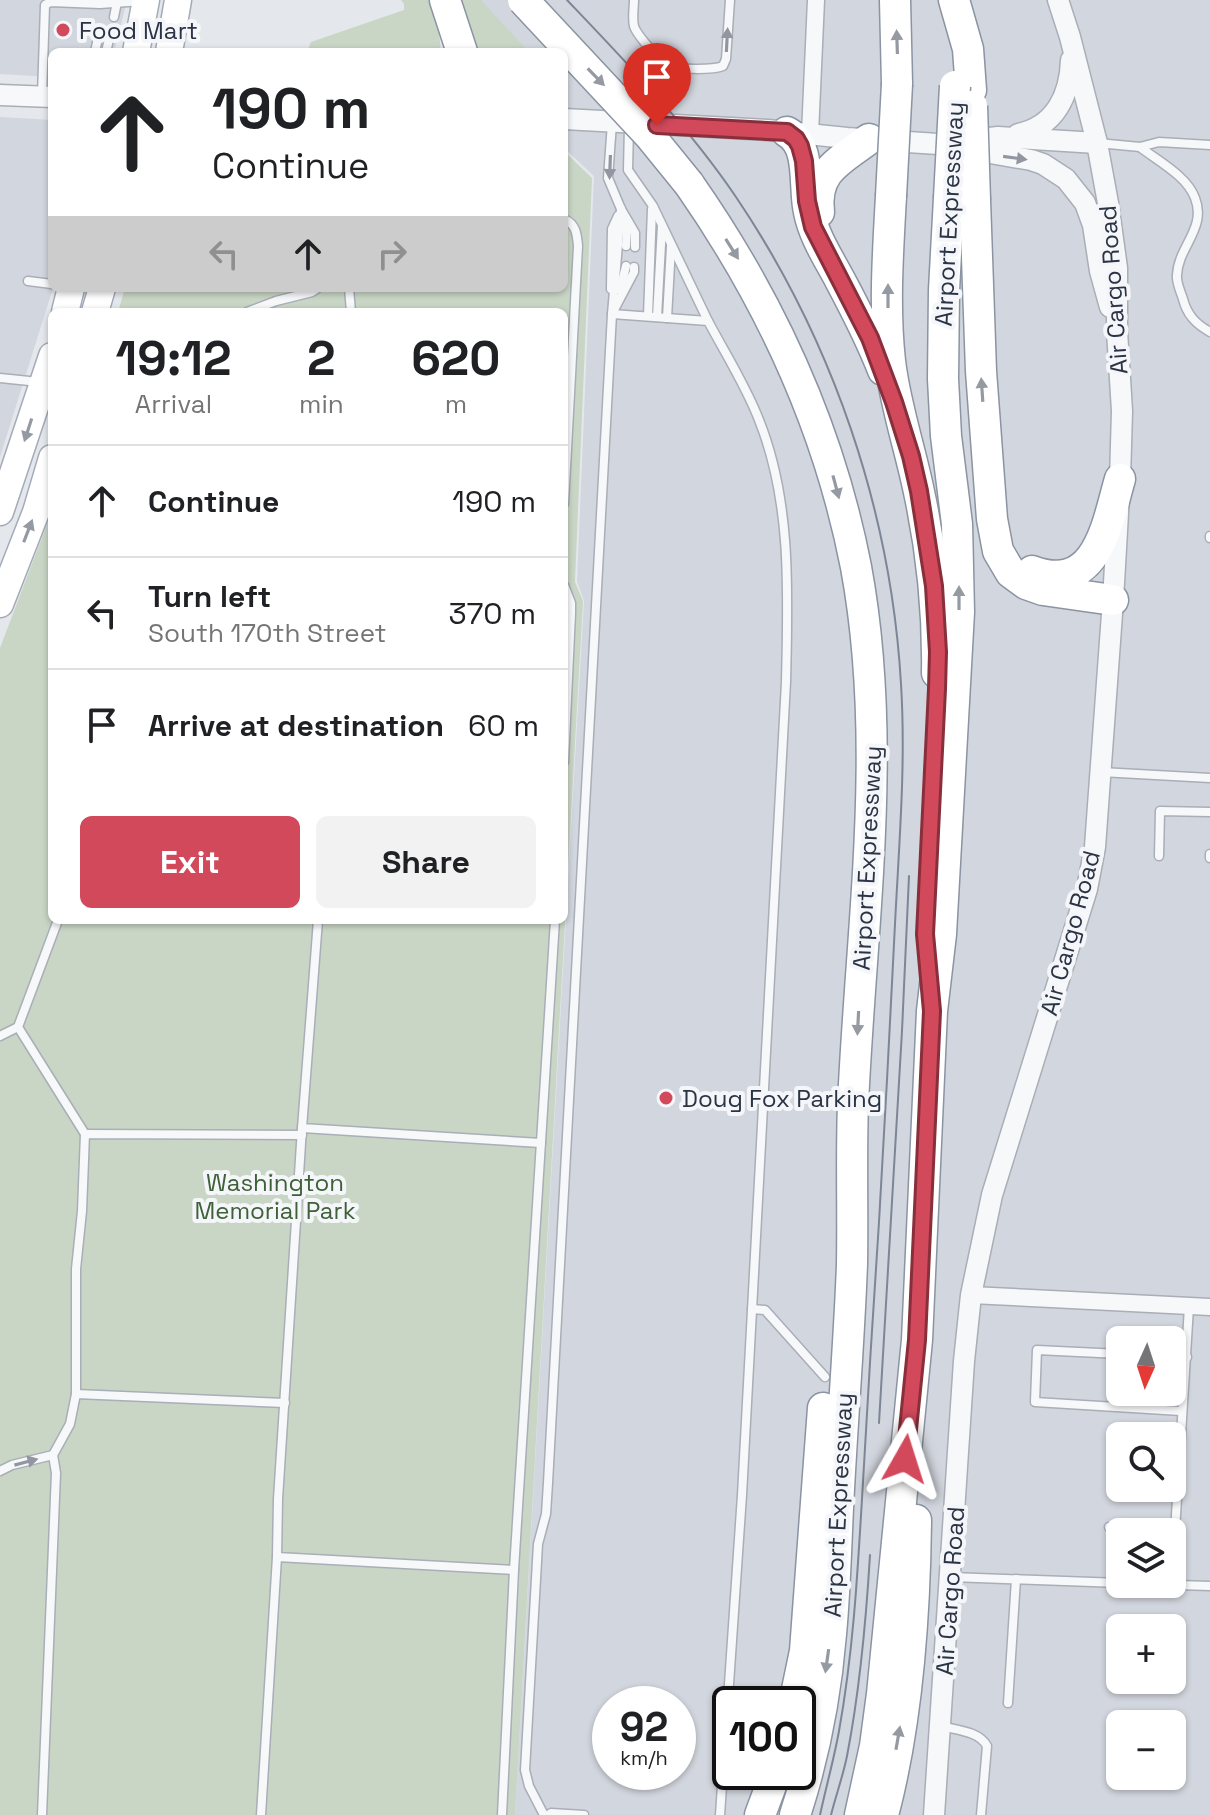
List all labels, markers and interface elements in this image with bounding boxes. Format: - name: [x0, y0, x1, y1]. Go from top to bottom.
- place label: Food Mart: [79, 15, 198, 46]
- marker: Food Mart: [54, 21, 72, 39]
- one-way arrow: [721, 27, 734, 52]
- one-way arrow: [891, 29, 904, 54]
- pin: [623, 43, 691, 125]
- icon: arrive: [635, 55, 679, 99]
- one-way arrow: [586, 67, 604, 86]
- text: 190 m: [212, 73, 370, 144]
- icon: ahead: [80, 80, 184, 184]
- street label: Airport Expressway: [928, 101, 970, 327]
- text: Continue: [212, 143, 369, 189]
- one-way arrow: [1003, 151, 1028, 164]
- one-way arrow: [603, 155, 616, 180]
- street label: Air Cargo Road: [1092, 204, 1134, 376]
- icon: left: [202, 232, 246, 276]
- icon: ahead: [286, 232, 330, 276]
- icon: right: [370, 232, 414, 276]
- one-way arrow: [725, 238, 739, 260]
- one-way arrow: [882, 283, 894, 308]
- text: 19:12: [116, 328, 231, 389]
- text: 2: [307, 328, 336, 389]
- text: 620: [411, 328, 500, 389]
- one-way arrow: [975, 377, 988, 402]
- text: Arrival: [135, 387, 212, 421]
- text: min: [299, 387, 344, 421]
- text: m: [445, 387, 467, 421]
- one-way arrow: [22, 418, 34, 442]
- one-way arrow: [831, 474, 843, 499]
- icon: ahead: [80, 479, 124, 523]
- text: Continue: [148, 482, 279, 521]
- text: 190 m: [452, 482, 536, 521]
- one-way arrow: [22, 519, 35, 543]
- text: Turn left: [148, 577, 271, 616]
- one-way arrow: [953, 585, 965, 610]
- icon: left: [80, 591, 124, 635]
- text: 370 m: [448, 594, 536, 633]
- text: South 170th Street: [148, 616, 387, 650]
- icon: arrive: [80, 703, 124, 747]
- text: Arrive at destination: [148, 706, 444, 745]
- text: 60 m: [468, 706, 539, 745]
- street label: Airport Expressway: [846, 745, 888, 971]
- button: Exit: [80, 816, 300, 908]
- button: Share: [316, 816, 536, 908]
- street label: Air Cargo Road: [1033, 847, 1107, 1019]
- one-way arrow: [851, 1011, 864, 1036]
- place label: Doug Fox Parking: [682, 1083, 882, 1114]
- marker: Doug Fox Parking: [657, 1089, 675, 1107]
- park label: Washington Memorial Park: [194, 1167, 356, 1226]
- north arrow: [1106, 1326, 1186, 1406]
- map controls: [1106, 1326, 1186, 1790]
- street label: Airport Expressway: [817, 1392, 859, 1618]
- position arrow: [863, 1417, 947, 1501]
- button: search: [1106, 1422, 1186, 1502]
- one-way arrow: [13, 1455, 38, 1467]
- street label: Air Cargo Road: [929, 1505, 971, 1677]
- button: layers: [1106, 1518, 1186, 1598]
- button: +: [1106, 1614, 1186, 1694]
- one-way arrow: [820, 1648, 833, 1673]
- speed limit sign: 100: [712, 1686, 816, 1790]
- text: 92: [620, 1702, 668, 1753]
- button: −: [1106, 1710, 1186, 1790]
- one-way arrow: [893, 1726, 905, 1751]
- text: km/h: [620, 1745, 668, 1771]

